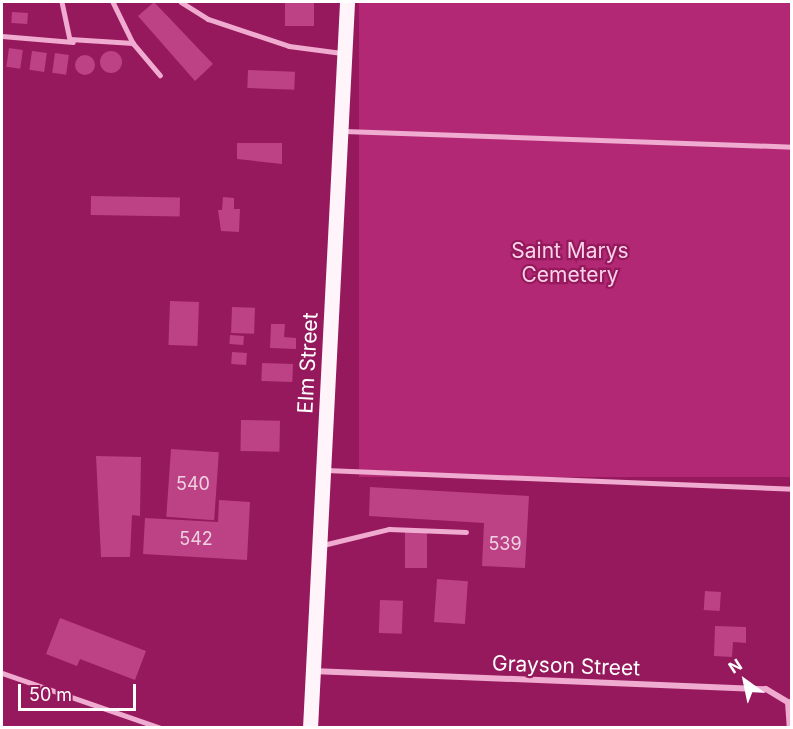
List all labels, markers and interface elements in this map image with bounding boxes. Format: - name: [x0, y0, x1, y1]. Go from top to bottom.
- park label: Saint Marys Cemetery: [511, 238, 629, 288]
- street label: Elm Street: [293, 312, 323, 414]
- house number: 540: [176, 473, 210, 495]
- house number: 542: [179, 528, 213, 550]
- house number: 539: [488, 533, 522, 555]
- street label: Grayson Street: [492, 651, 640, 681]
- north arrow: [715, 651, 775, 711]
- text: N: [725, 654, 746, 678]
- scale bar: [21, 672, 140, 710]
- text: 50 m: [29, 684, 72, 705]

